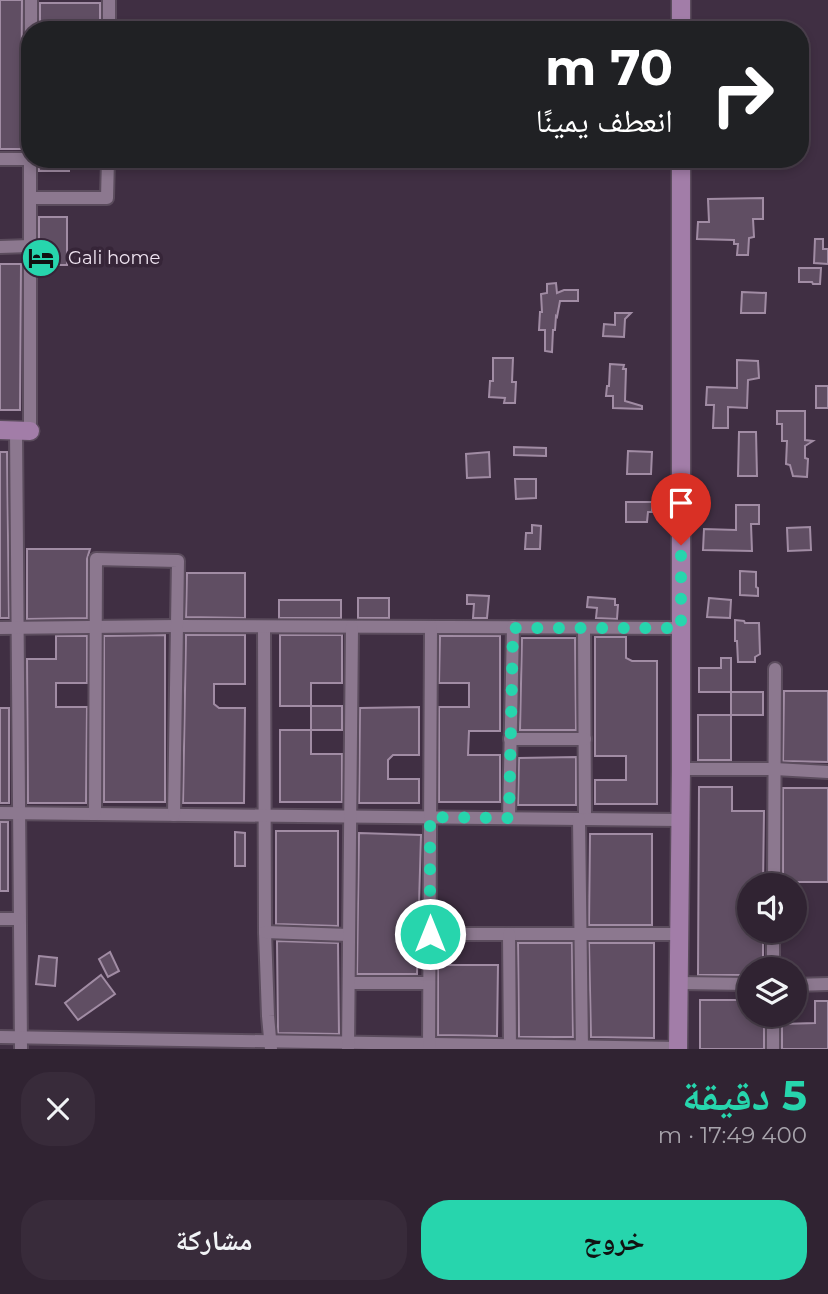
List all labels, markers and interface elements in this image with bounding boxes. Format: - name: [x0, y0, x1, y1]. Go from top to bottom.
- text: 70 m: [545, 38, 673, 97]
- icon: right: [697, 49, 788, 140]
- text: انعطف يمينًا: [536, 101, 673, 140]
- hotel icon: Gali home: [20, 237, 62, 279]
- place label: Gali home: [68, 247, 160, 269]
- pin: [651, 473, 711, 545]
- icon: arrive: [662, 484, 700, 522]
- map controls: [737, 873, 807, 1027]
- button: sound: [737, 873, 807, 943]
- position arrow: [393, 897, 467, 971]
- button: layers: [737, 957, 807, 1027]
- text: 5 دقيقة: [682, 1069, 807, 1121]
- button: close: [21, 1072, 95, 1146]
- text: 400 m · 17:49: [658, 1121, 807, 1149]
- button: مشاركة: [21, 1200, 407, 1280]
- button: خروج: [421, 1200, 807, 1280]

